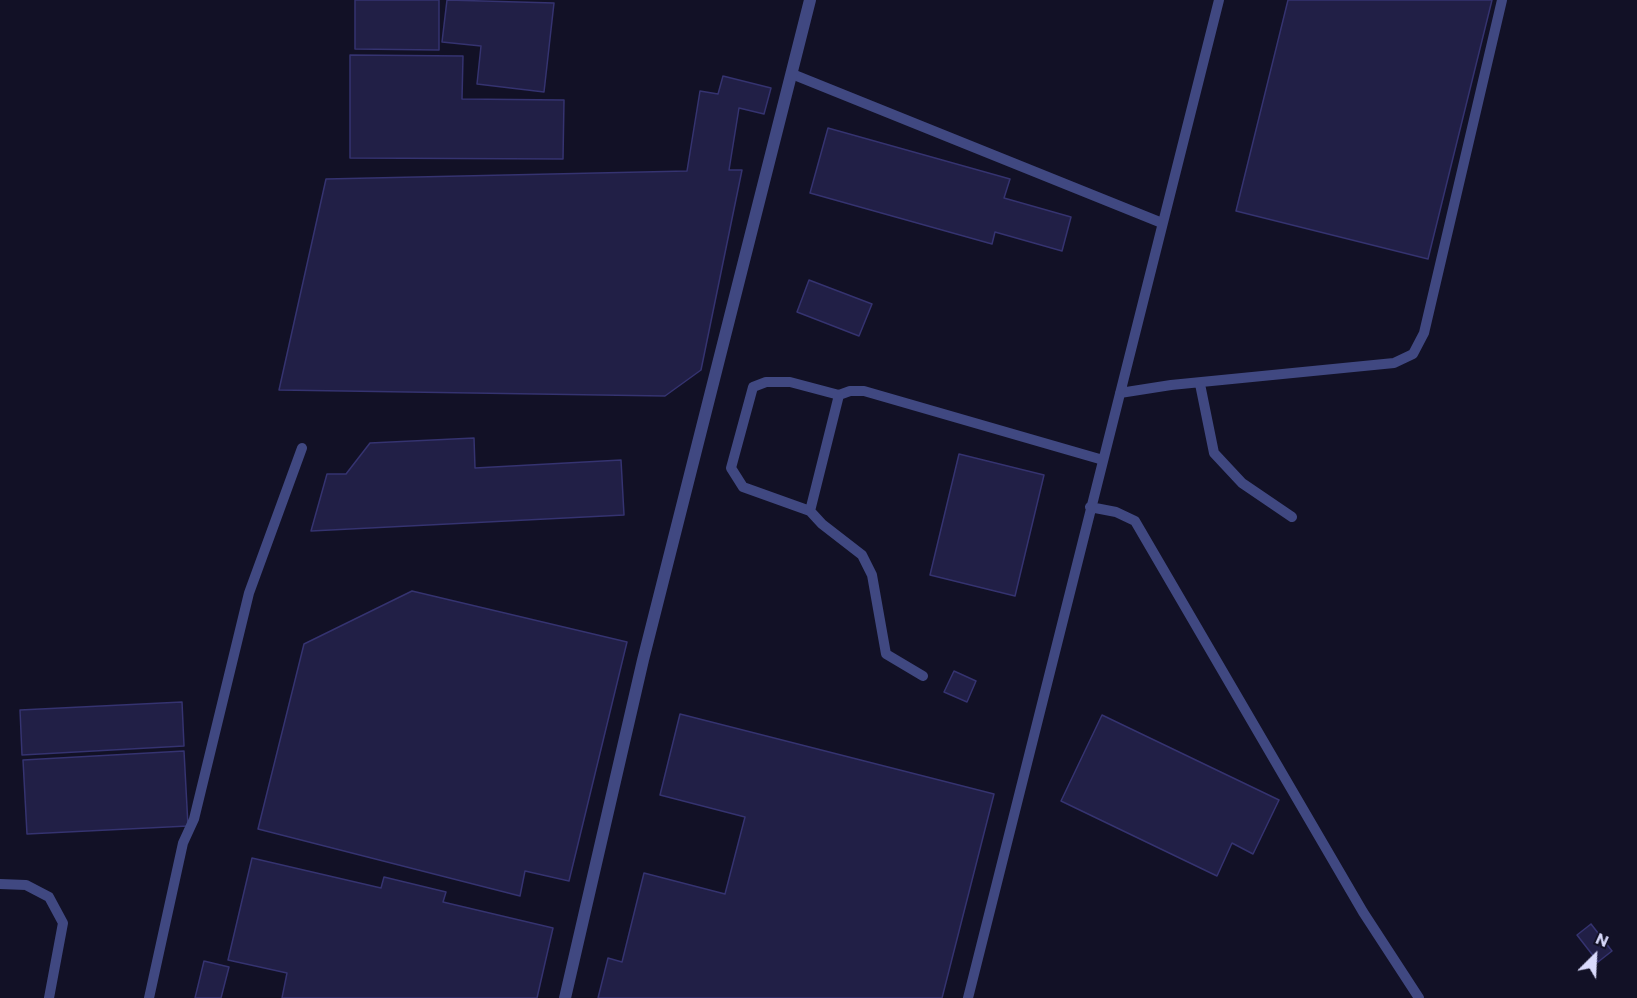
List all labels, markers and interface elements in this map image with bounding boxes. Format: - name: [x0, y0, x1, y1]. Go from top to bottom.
- north arrow: [1565, 926, 1625, 986]
- text: N: [1593, 928, 1612, 950]

